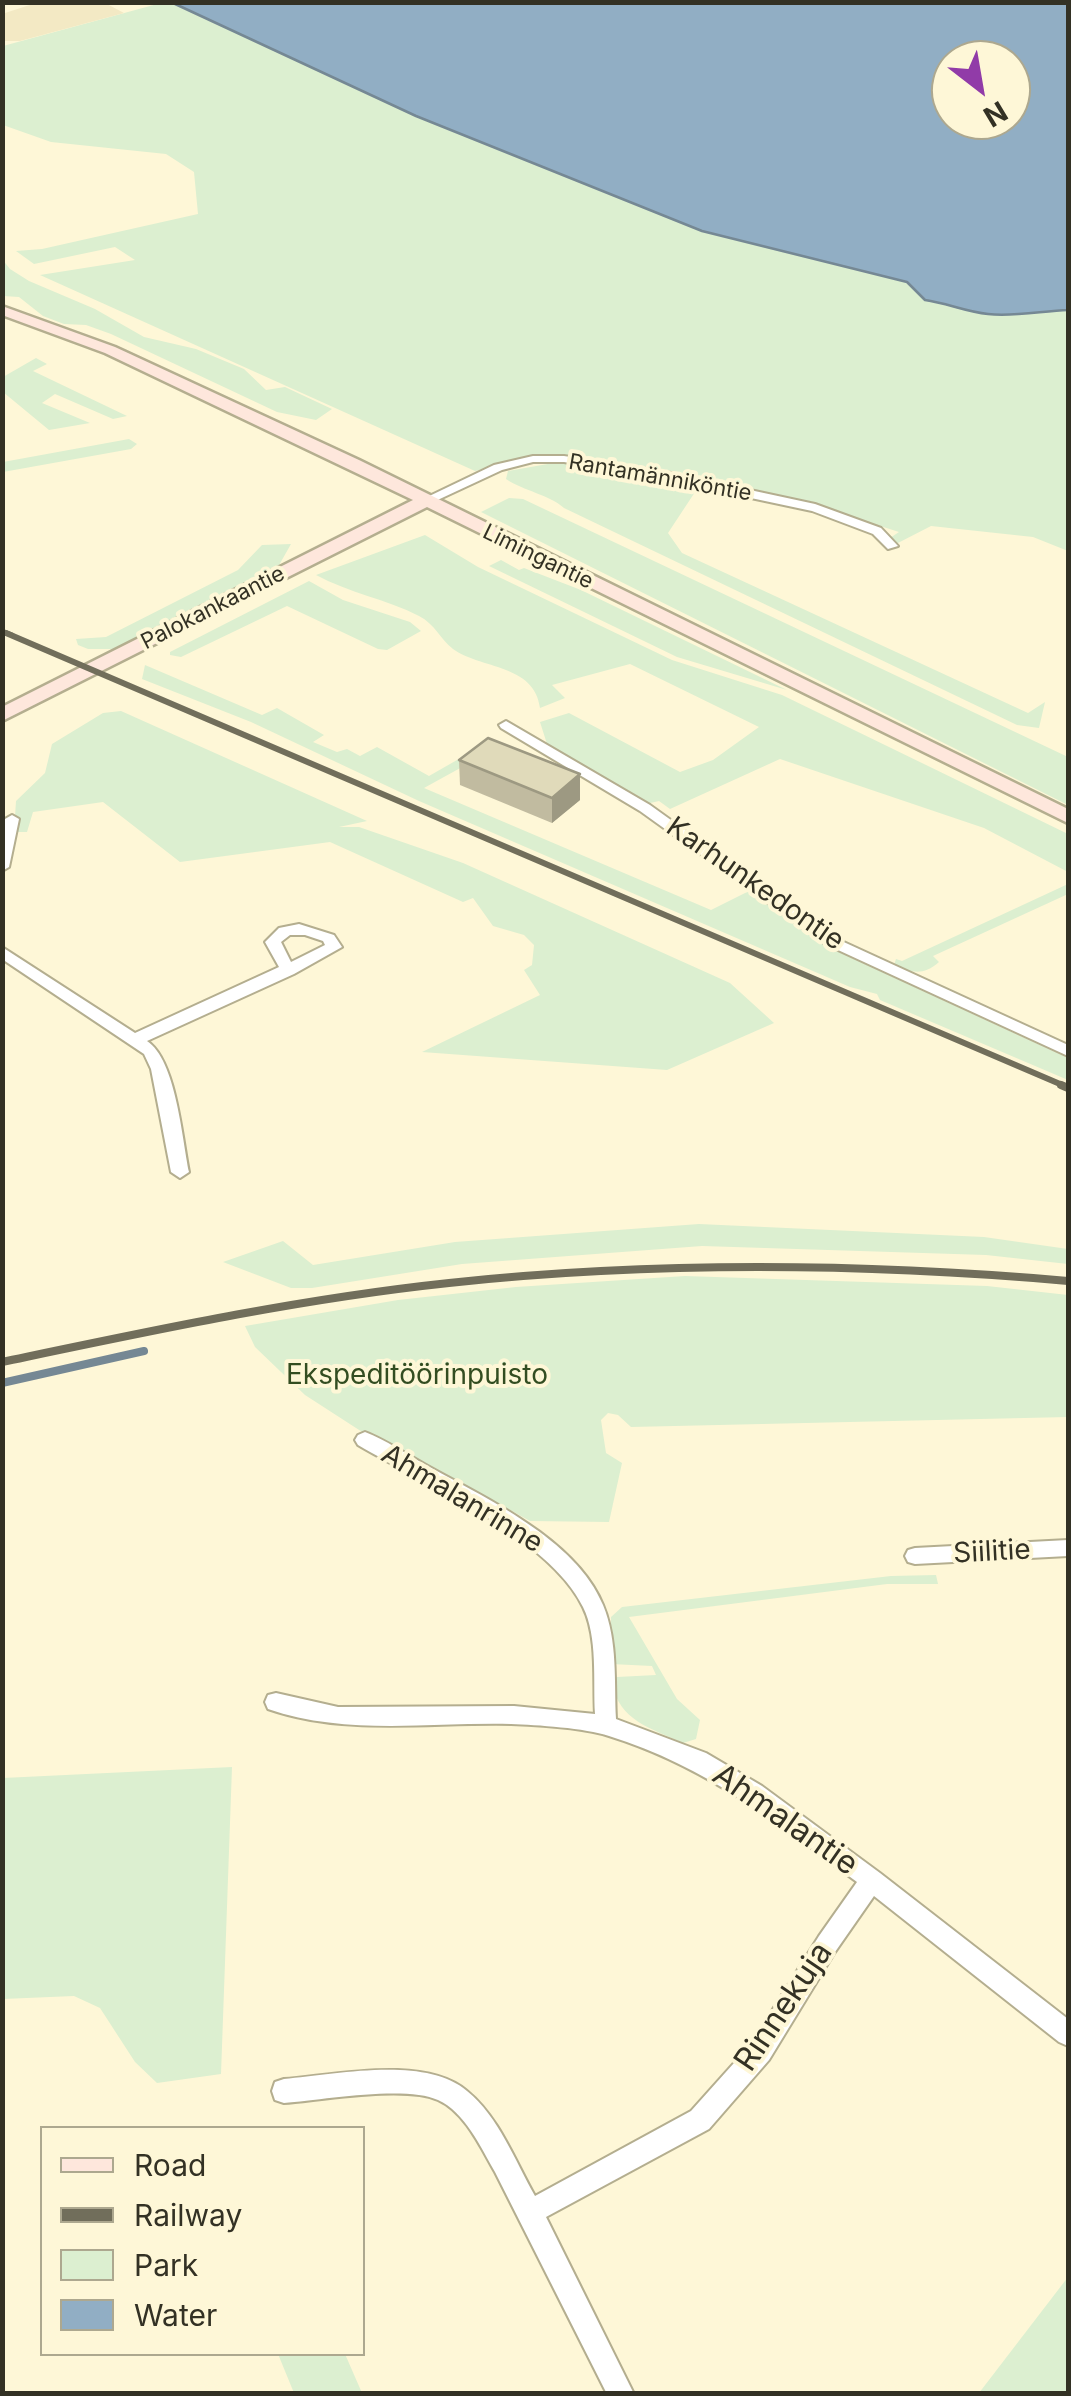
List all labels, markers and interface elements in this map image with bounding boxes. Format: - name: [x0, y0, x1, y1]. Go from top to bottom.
- north arrow: [931, 40, 1031, 140]
- text: N: [978, 94, 1013, 134]
- street label: Rantamänniköntie: [567, 449, 753, 507]
- street label: Limingantie: [478, 519, 598, 595]
- street label: Palokankaantie: [137, 560, 289, 656]
- street label: Karhunkedontie: [660, 810, 850, 958]
- park label: Ekspeditöörinpuisto: [286, 1359, 548, 1393]
- street label: Ahmalanrinne: [375, 1438, 549, 1560]
- street label: Siilitie: [952, 1533, 1032, 1571]
- street label: Ahmalantie: [705, 1756, 865, 1884]
- street label: Rinnekuja: [727, 1935, 841, 2079]
- legend: [40, 2126, 365, 2356]
- text: Road: [134, 2147, 206, 2183]
- text: Railway: [134, 2197, 242, 2233]
- text: Park: [134, 2247, 198, 2283]
- text: Water: [134, 2297, 217, 2333]

